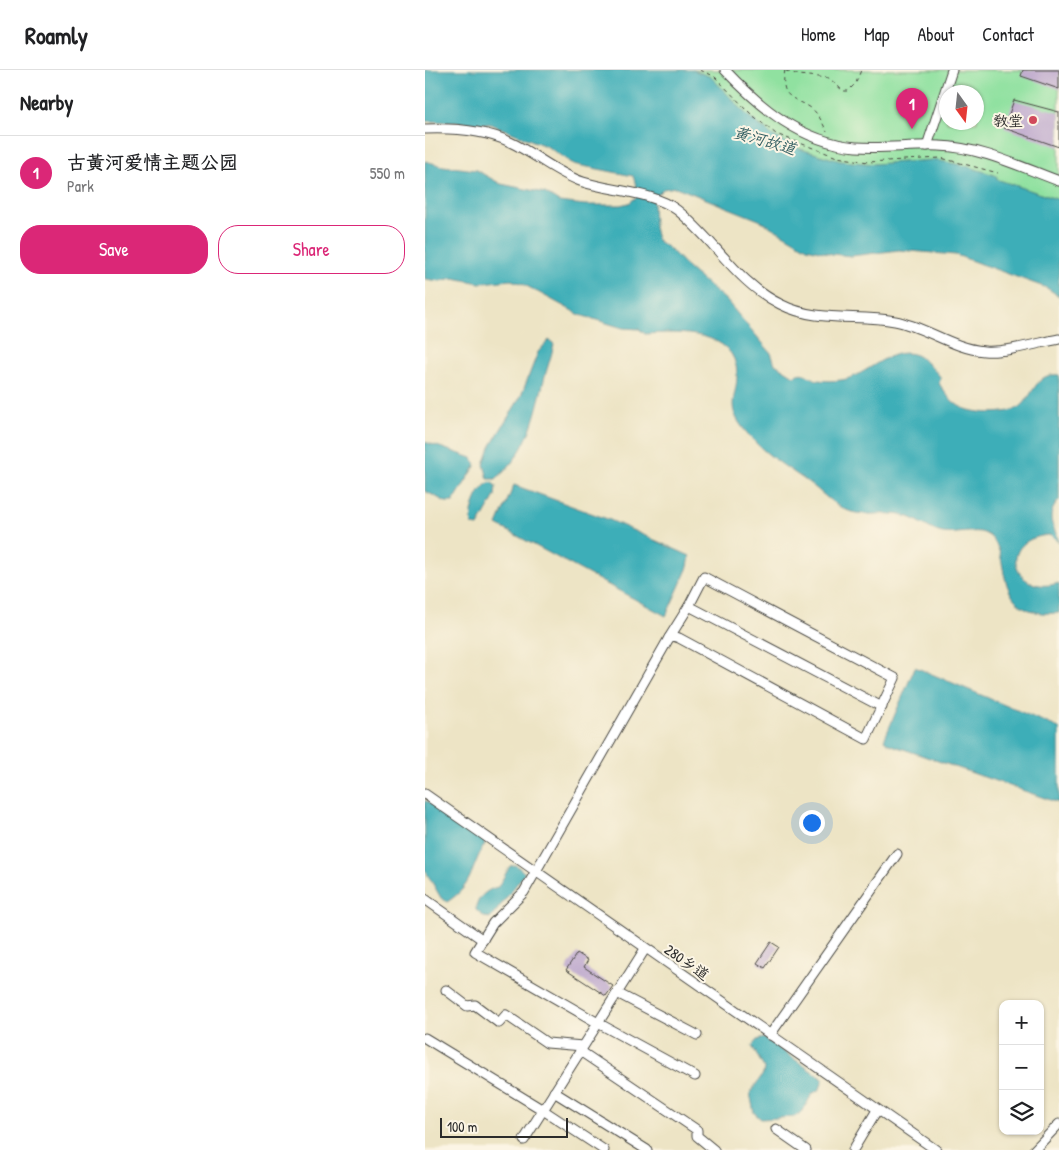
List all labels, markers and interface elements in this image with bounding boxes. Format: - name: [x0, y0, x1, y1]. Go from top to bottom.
- text: Roamly: [25, 19, 88, 51]
- text: Home: [801, 22, 836, 47]
- text: Map: [864, 22, 889, 47]
- text: About: [917, 22, 954, 47]
- text: Contact: [982, 22, 1034, 47]
- north arrow: [939, 85, 984, 130]
- text: Nearby: [20, 88, 73, 117]
- pin: 1: [896, 88, 928, 129]
- place label: 教堂: [993, 110, 1023, 131]
- marker: 教堂: [1027, 114, 1039, 126]
- water label: 黄河故道: [731, 121, 801, 160]
- text: 古黄河爱情主题公园: [67, 149, 238, 175]
- text: 1: [33, 162, 39, 184]
- text: 550 m: [370, 162, 405, 184]
- text: Park: [67, 175, 94, 197]
- button: Save: [20, 225, 208, 274]
- button: Share: [218, 225, 405, 274]
- your location: [799, 810, 825, 836]
- street label: 280乡道: [660, 939, 714, 985]
- map controls: [999, 1000, 1044, 1135]
- button: +: [999, 1000, 1044, 1045]
- button: −: [999, 1045, 1044, 1090]
- button: layers: [999, 1090, 1044, 1135]
- scale bar: [440, 1115, 567, 1138]
- text: 100 m: [447, 1117, 477, 1136]

